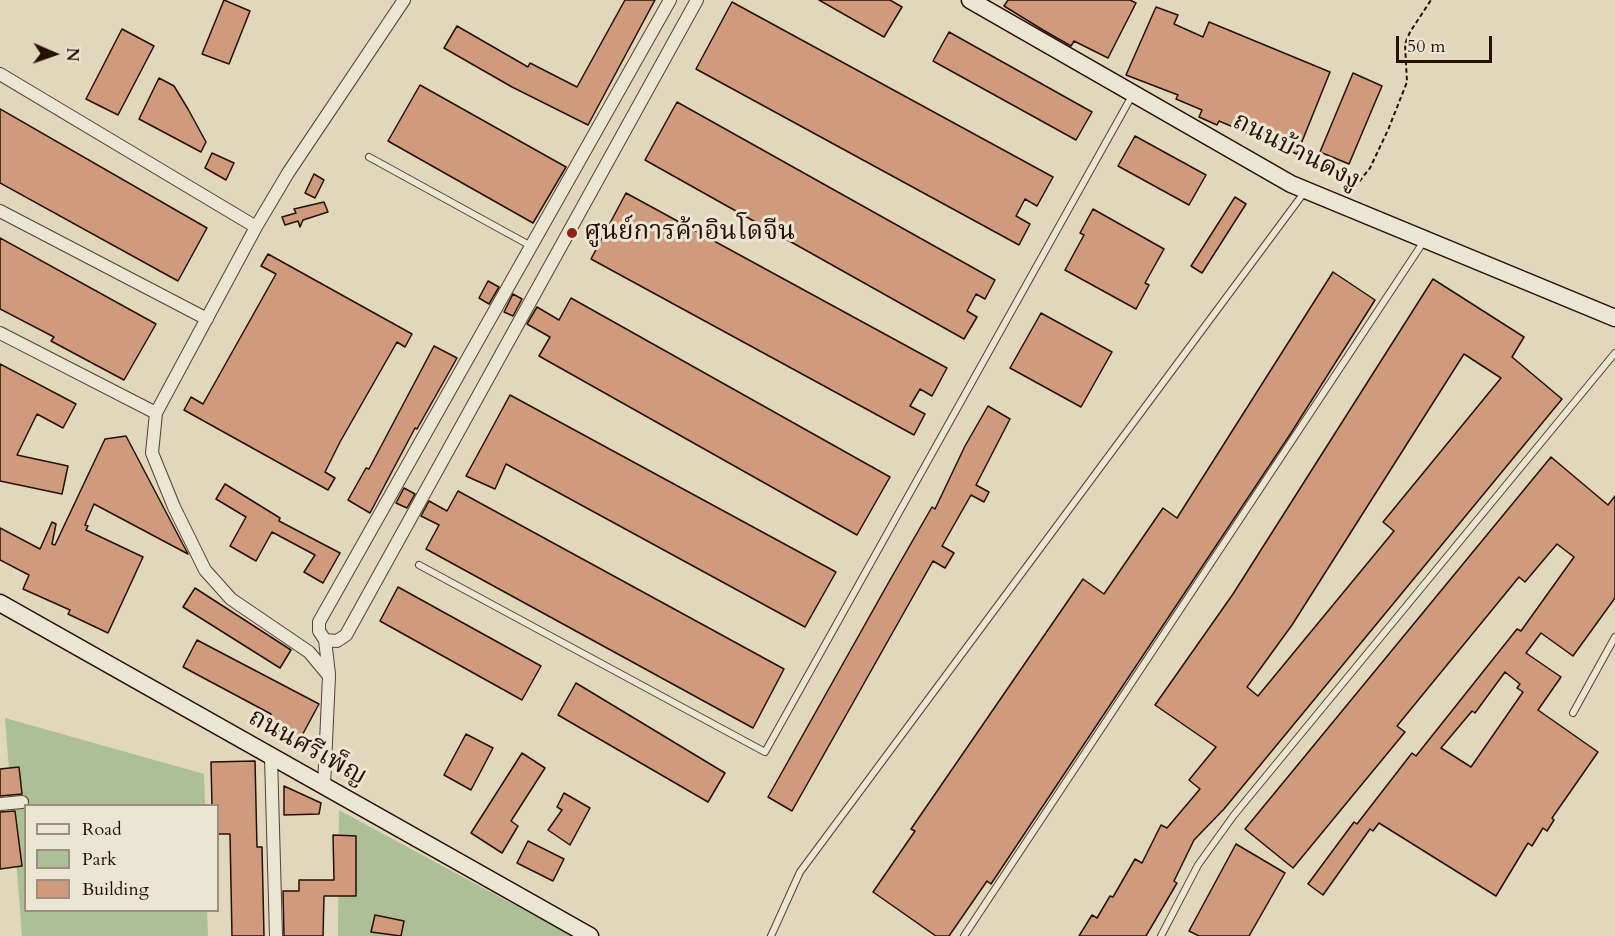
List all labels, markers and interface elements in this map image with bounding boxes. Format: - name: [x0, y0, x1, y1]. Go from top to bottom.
- north arrow: [24, 24, 84, 84]
- scale bar: [1399, 24, 1495, 62]
- text: 50 m: [1407, 34, 1446, 59]
- text: N: [61, 47, 83, 62]
- street label: ถนนบ้านดงงู: [1227, 107, 1365, 197]
- place label: ศูนย์การค้าอินโดจีน: [584, 217, 795, 249]
- marker: ศูนย์การค้าอินโดจีน: [565, 226, 579, 240]
- street label: ถนนศรีเพ็ญ: [242, 703, 372, 793]
- legend: [24, 804, 219, 912]
- text: Road: [82, 817, 122, 842]
- text: Park: [82, 847, 117, 872]
- text: Building: [82, 877, 149, 902]

